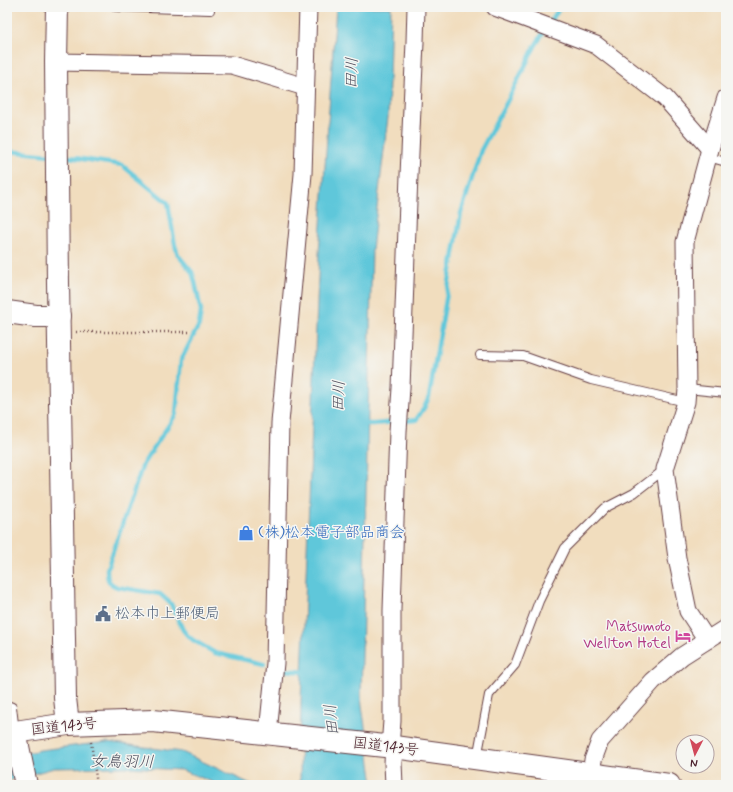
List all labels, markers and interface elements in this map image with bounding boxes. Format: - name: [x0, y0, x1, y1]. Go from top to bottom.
- water label: 田川: [341, 57, 363, 89]
- water label: 田川: [328, 380, 350, 412]
- place label: (株)松本電子部品商会: [258, 523, 405, 543]
- shop icon: (株)松本電子部品商会: [237, 524, 255, 542]
- place label: 松本巾上郵便局: [115, 604, 220, 624]
- public building icon: 松本巾上郵便局: [94, 605, 112, 623]
- place label: Matsumoto Wellton Hotel: [583, 617, 671, 654]
- hotel icon: Matsumoto Wellton Hotel: [674, 627, 692, 645]
- water label: 田川: [320, 703, 344, 737]
- street label: 国道143号: [30, 714, 98, 740]
- street label: 国道143号: [352, 733, 420, 761]
- north arrow: [675, 734, 715, 774]
- water label: 女鳥羽川: [90, 751, 154, 773]
- text: N: [690, 756, 698, 770]

